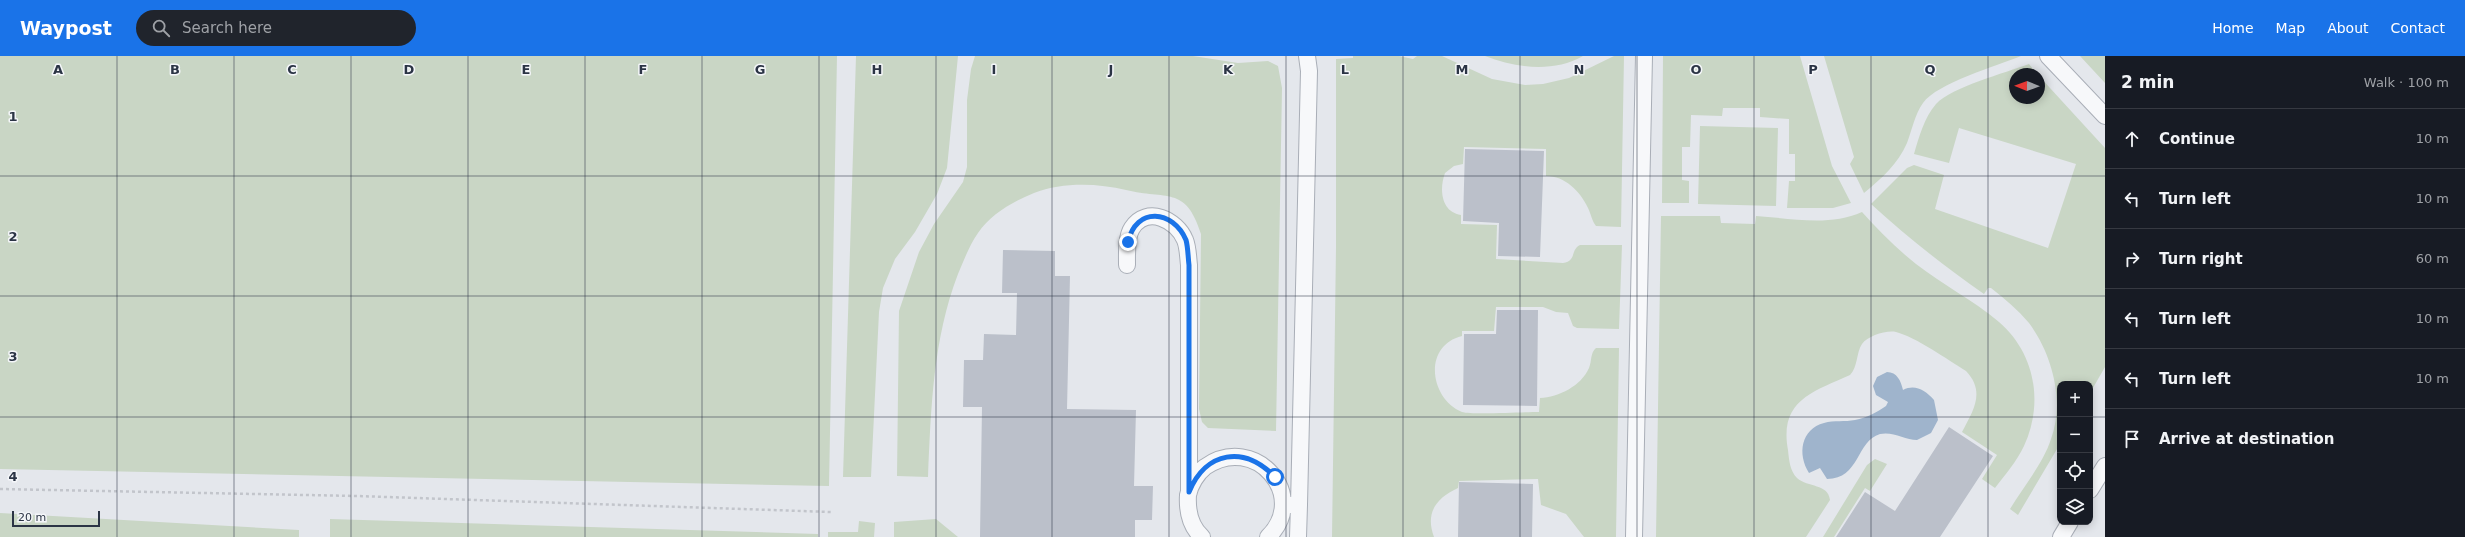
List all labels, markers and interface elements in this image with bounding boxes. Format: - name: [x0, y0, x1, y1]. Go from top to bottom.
- search box: [136, 10, 416, 46]
- text: Waypost: [20, 17, 112, 39]
- icon: search: [150, 17, 172, 39]
- text: Search here: [182, 19, 272, 37]
- text: Home: [2212, 20, 2254, 36]
- text: Map: [2276, 20, 2305, 36]
- text: About: [2327, 20, 2369, 36]
- text: Contact: [2391, 20, 2445, 36]
- text: A: [53, 62, 63, 77]
- text: B: [170, 62, 180, 77]
- text: C: [287, 62, 297, 77]
- text: D: [404, 62, 415, 77]
- text: E: [522, 62, 530, 77]
- text: F: [639, 62, 647, 77]
- text: G: [755, 62, 765, 77]
- text: H: [872, 62, 882, 77]
- text: I: [992, 62, 996, 77]
- text: J: [1108, 62, 1113, 77]
- text: K: [1223, 62, 1234, 77]
- text: L: [1341, 62, 1349, 77]
- text: M: [1456, 62, 1468, 77]
- text: N: [1574, 62, 1584, 77]
- text: O: [1690, 62, 1702, 77]
- text: P: [1808, 62, 1818, 77]
- text: Q: [1924, 62, 1936, 77]
- north arrow: [2009, 68, 2045, 104]
- text: 2 min: [2121, 72, 2174, 92]
- text: Walk · 100 m: [2364, 75, 2449, 90]
- text: 1: [8, 109, 18, 124]
- icon: ahead: [2121, 128, 2143, 150]
- text: Continue: [2159, 130, 2235, 148]
- text: 10 m: [2416, 131, 2449, 146]
- icon: left: [2121, 188, 2143, 210]
- text: Turn left: [2159, 190, 2231, 208]
- text: 10 m: [2416, 191, 2449, 206]
- text: 2: [8, 229, 18, 244]
- route end: [1119, 233, 1137, 251]
- icon: right: [2121, 248, 2143, 270]
- text: Turn right: [2159, 250, 2243, 268]
- text: 60 m: [2416, 251, 2449, 266]
- icon: left: [2121, 308, 2143, 330]
- text: Turn left: [2159, 310, 2231, 328]
- text: 10 m: [2416, 311, 2449, 326]
- text: 3: [8, 349, 18, 364]
- icon: left: [2121, 368, 2143, 390]
- text: Turn left: [2159, 370, 2231, 388]
- text: 10 m: [2416, 371, 2449, 386]
- map controls: [2057, 381, 2093, 525]
- button: +: [2057, 381, 2093, 417]
- button: −: [2057, 417, 2093, 453]
- icon: arrive: [2121, 428, 2143, 450]
- text: Arrive at destination: [2159, 430, 2334, 448]
- button: locate: [2057, 453, 2093, 489]
- route start: [1266, 468, 1284, 486]
- text: 4: [8, 469, 18, 484]
- button: layers: [2057, 489, 2093, 525]
- scale bar: [12, 509, 100, 528]
- text: 20 m: [18, 511, 46, 524]

